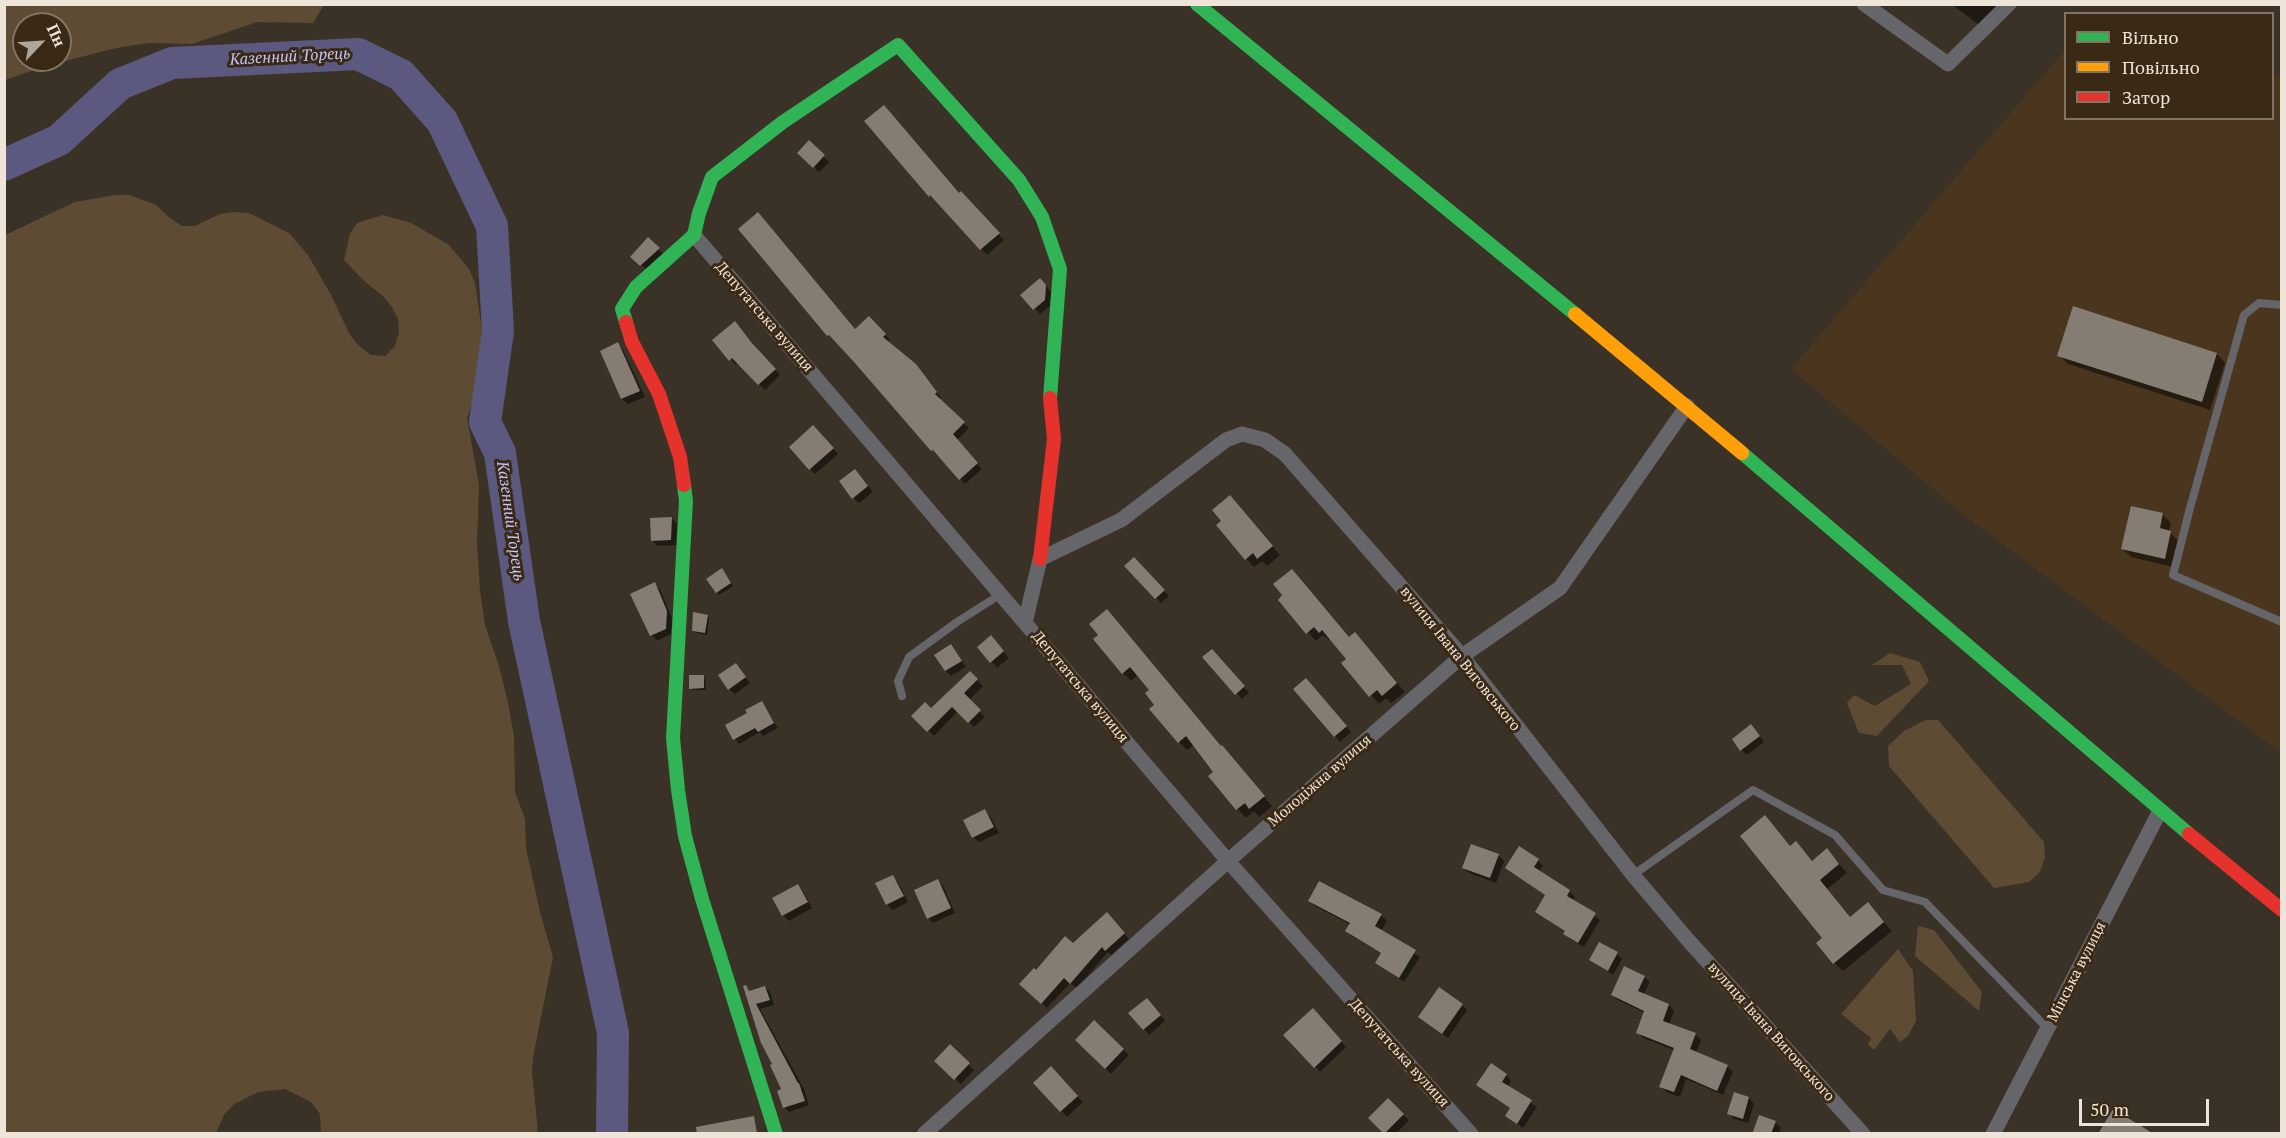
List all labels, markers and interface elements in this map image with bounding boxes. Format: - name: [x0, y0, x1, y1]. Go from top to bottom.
- north arrow: [12, 12, 72, 72]
- legend: [2064, 12, 2274, 120]
- text: Пн: [42, 20, 71, 50]
- text: Вільно: [2122, 25, 2178, 49]
- water label: Казенний Торець: [229, 44, 351, 70]
- text: Повільно: [2122, 55, 2200, 79]
- text: Затор: [2122, 85, 2170, 109]
- street label: Депутатська вулиця: [711, 258, 817, 376]
- water label: Казенний Торець: [492, 460, 528, 582]
- street label: вулиця Івана Виговського: [1396, 583, 1524, 735]
- street label: Депутатська вулиця: [1028, 627, 1132, 747]
- street label: Молодіжна вулиця: [1265, 731, 1375, 831]
- street label: Мінська вулиця: [2044, 919, 2110, 1025]
- street label: вулиця Івана Виговського: [1704, 959, 1838, 1105]
- street label: Депутатська вулиця: [1345, 995, 1453, 1111]
- scale bar: [2082, 1087, 2212, 1125]
- text: 50 m: [2090, 1097, 2129, 1121]

